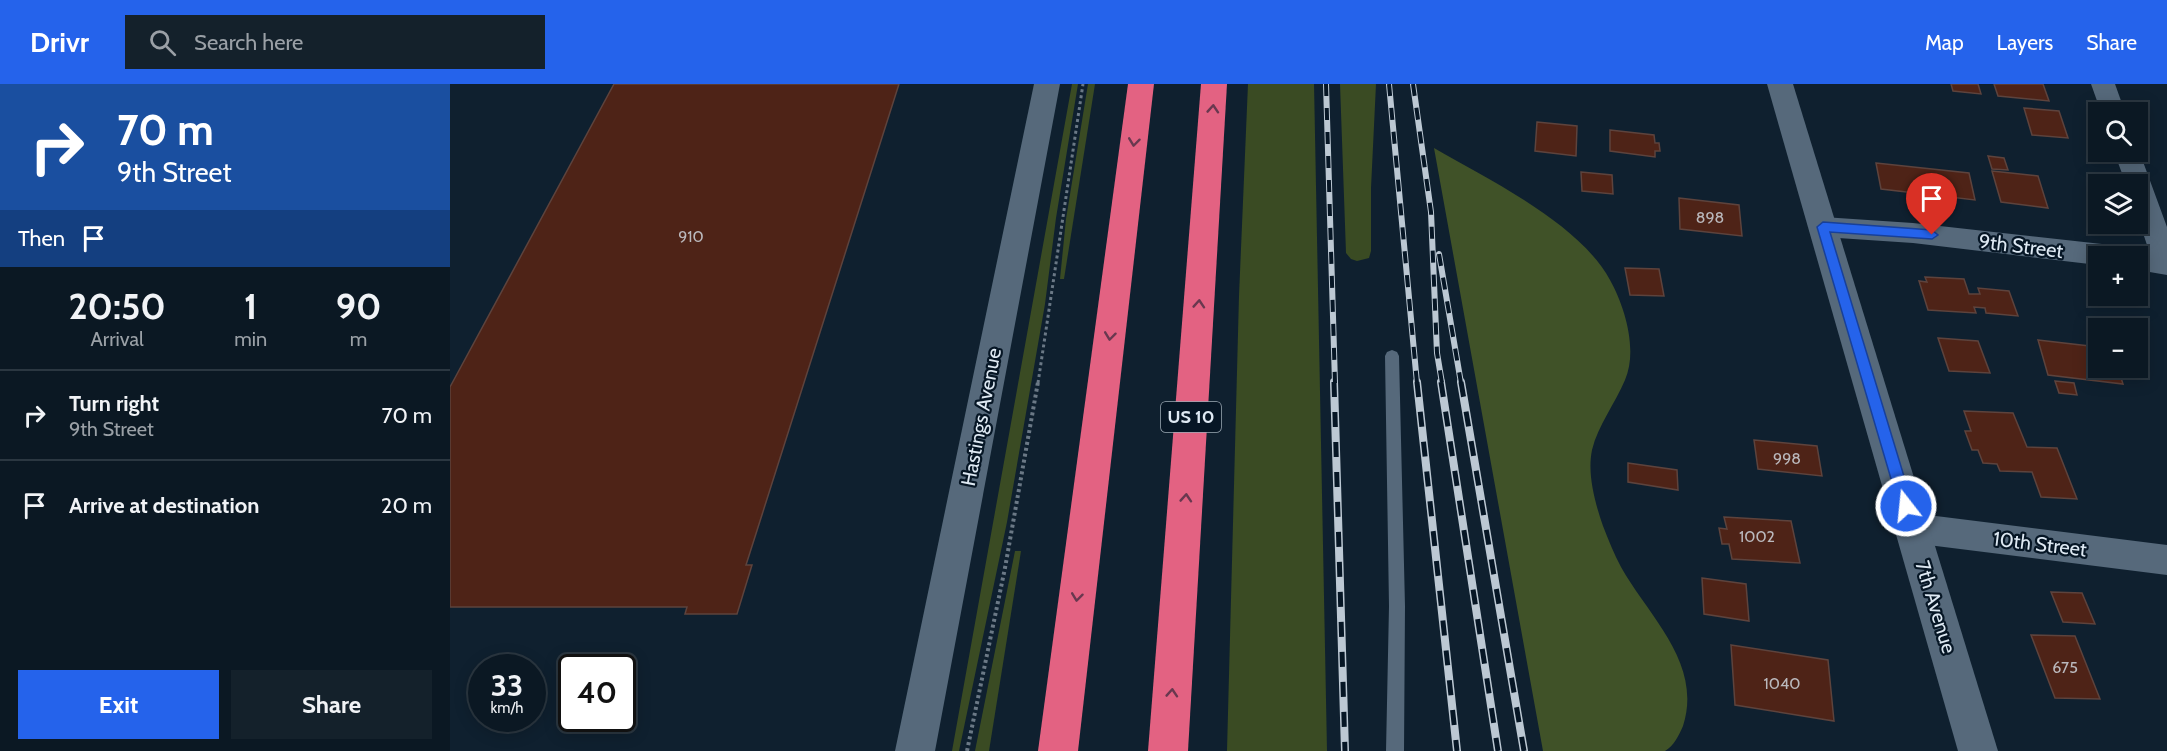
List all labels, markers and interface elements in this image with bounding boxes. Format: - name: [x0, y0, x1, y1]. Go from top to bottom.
- search box: [125, 15, 545, 69]
- text: Drivr: [30, 25, 89, 59]
- icon: search: [146, 26, 179, 59]
- text: Search here: [194, 29, 303, 56]
- text: Map: [1925, 30, 1964, 55]
- text: Layers: [1997, 30, 2053, 55]
- text: Share: [2086, 30, 2137, 55]
- map controls: [2088, 102, 2148, 378]
- button: search: [2088, 102, 2148, 162]
- text: 70 m: [117, 104, 214, 156]
- one-way arrow: [1206, 104, 1219, 113]
- icon: right: [18, 108, 96, 186]
- one-way arrow: [1129, 137, 1141, 147]
- text: 9th Street: [117, 156, 232, 189]
- pin: [1906, 173, 1957, 235]
- button: layers: [2088, 174, 2148, 234]
- icon: arrive: [1915, 182, 1948, 215]
- house number: 898: [1696, 208, 1724, 227]
- icon: arrive: [77, 222, 110, 255]
- text: Then: [18, 225, 65, 252]
- house number: 910: [678, 227, 704, 246]
- street label: 9th Street: [1977, 229, 2065, 263]
- button: +: [2088, 246, 2148, 306]
- text: 20:50: [69, 284, 166, 328]
- text: 1: [244, 284, 257, 328]
- text: 90: [336, 284, 381, 328]
- one-way arrow: [1192, 299, 1205, 308]
- button: −: [2088, 318, 2148, 378]
- text: Arrival: [91, 327, 144, 351]
- text: min: [234, 327, 267, 351]
- text: m: [350, 327, 367, 351]
- one-way arrow: [1105, 331, 1117, 340]
- street label: Hastings Avenue: [956, 346, 1006, 488]
- text: Turn right: [69, 390, 159, 417]
- icon: right: [18, 399, 51, 432]
- text: 70 m: [382, 402, 432, 429]
- road number: US 10: [1161, 402, 1221, 432]
- text: 9th Street: [69, 417, 154, 441]
- house number: 998: [1773, 449, 1801, 468]
- position arrow: [1874, 474, 1938, 538]
- icon: arrive: [18, 489, 51, 522]
- text: Arrive at destination: [69, 492, 259, 519]
- text: 20 m: [381, 492, 432, 519]
- one-way arrow: [1179, 494, 1192, 503]
- street label: 10th Street: [1992, 526, 2088, 562]
- house number: 1002: [1739, 527, 1775, 546]
- street label: 7th Avenue: [1911, 558, 1961, 656]
- one-way arrow: [1072, 592, 1084, 601]
- speed limit sign: 40: [558, 654, 636, 732]
- house number: 675: [2052, 658, 2078, 677]
- text: 33: [491, 667, 523, 704]
- button: Exit: [18, 670, 219, 739]
- button: Share: [231, 670, 432, 739]
- house number: 1040: [1764, 674, 1800, 693]
- one-way arrow: [1166, 688, 1179, 697]
- text: km/h: [491, 699, 523, 717]

